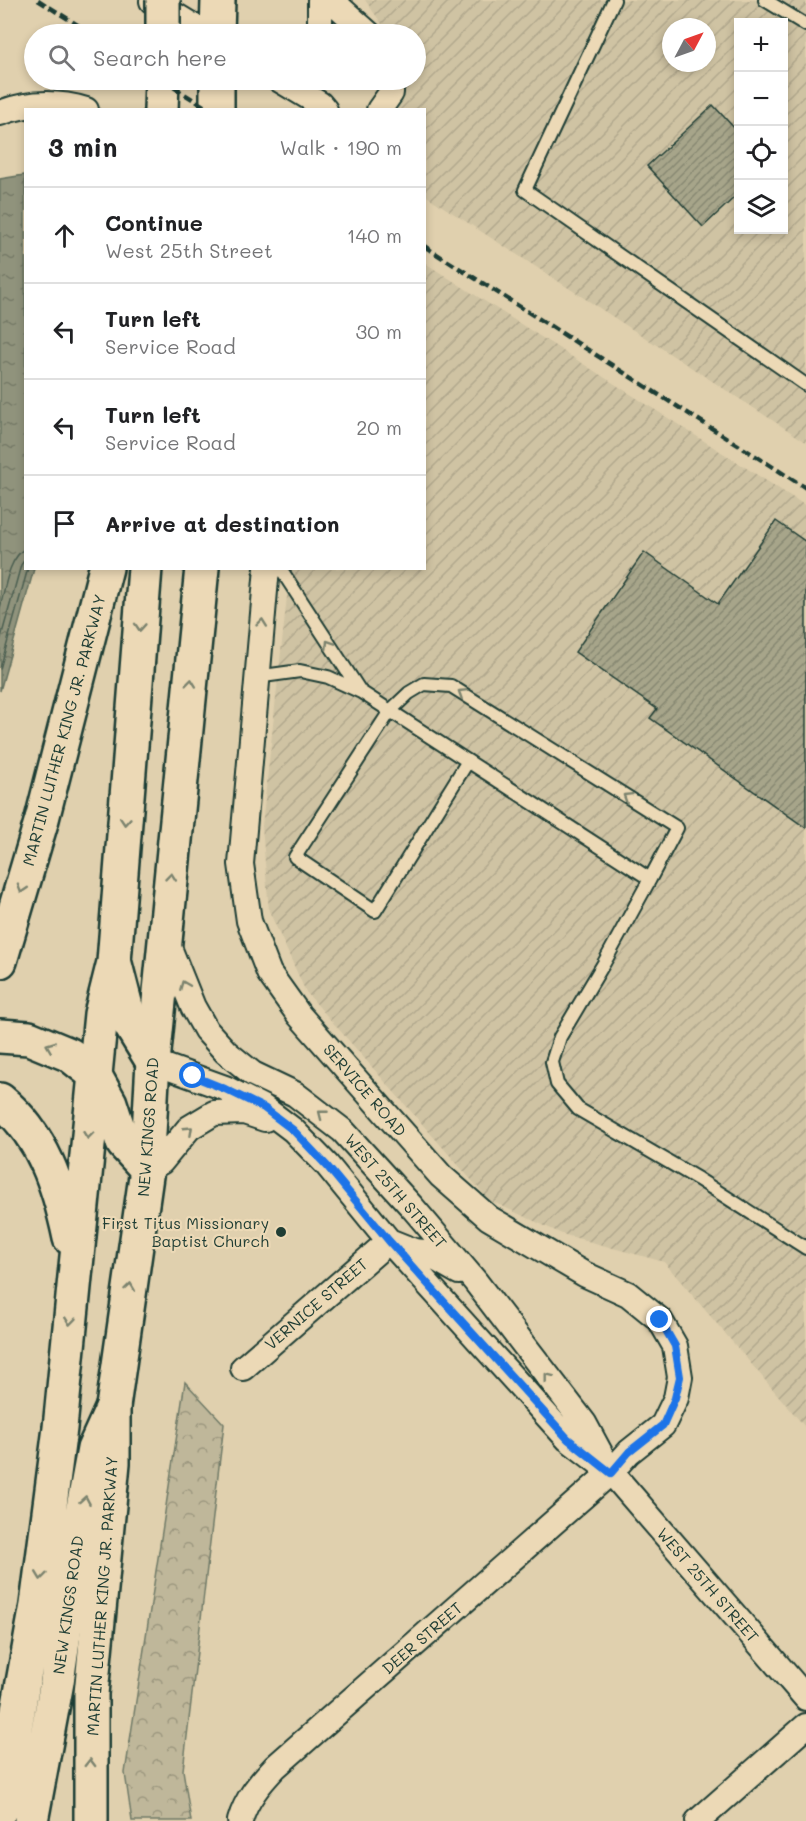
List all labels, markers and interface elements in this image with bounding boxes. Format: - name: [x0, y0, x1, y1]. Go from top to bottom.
- north arrow: [662, 18, 716, 72]
- map controls: [734, 18, 788, 234]
- button: +: [734, 18, 788, 72]
- search box: [24, 24, 426, 90]
- icon: search: [45, 41, 78, 74]
- text: Search here: [93, 43, 227, 72]
- button: −: [734, 72, 788, 126]
- button: locate: [734, 126, 788, 180]
- text: 3 min: [48, 130, 117, 164]
- text: Walk · 190 m: [279, 134, 402, 160]
- button: layers: [734, 180, 788, 234]
- text: Continue: [105, 208, 203, 237]
- icon: ahead: [48, 219, 81, 252]
- text: 140 m: [347, 222, 402, 248]
- text: West 25th Street: [105, 237, 273, 263]
- text: Turn left: [105, 304, 201, 333]
- icon: left: [48, 315, 81, 348]
- text: 30 m: [356, 318, 402, 344]
- text: Service Road: [105, 333, 236, 359]
- text: Turn left: [105, 400, 201, 429]
- icon: left: [48, 411, 81, 444]
- text: 20 m: [356, 414, 402, 440]
- text: Service Road: [105, 429, 236, 455]
- icon: arrive: [48, 507, 81, 540]
- text: Arrive at destination: [105, 509, 340, 538]
- street label: MARTIN LUTHER KING JR. PARKWAY: [17, 592, 110, 868]
- one-way arrow: [255, 618, 268, 627]
- one-way arrow: [134, 622, 147, 631]
- one-way arrow: [325, 639, 336, 650]
- one-way arrow: [184, 679, 197, 688]
- one-way arrow: [458, 688, 468, 700]
- one-way arrow: [623, 792, 633, 804]
- one-way arrow: [119, 817, 132, 826]
- one-way arrow: [164, 872, 176, 882]
- one-way arrow: [17, 883, 29, 894]
- one-way arrow: [179, 980, 191, 991]
- street label: SERVICE ROAD: [319, 1039, 411, 1141]
- one-way arrow: [45, 1041, 55, 1054]
- street label: NEW KINGS ROAD: [132, 1057, 163, 1197]
- route start: [179, 1062, 205, 1088]
- one-way arrow: [318, 1111, 329, 1122]
- one-way arrow: [183, 1126, 193, 1137]
- street label: WEST 25TH STREET: [341, 1129, 452, 1252]
- one-way arrow: [82, 1131, 95, 1140]
- place label: First Titus Missionary Baptist Church: [102, 1212, 269, 1251]
- marker: First Titus Missionary Baptist Church: [274, 1225, 288, 1239]
- street label: VERNICE STREET: [260, 1253, 372, 1354]
- one-way arrow: [124, 1282, 136, 1291]
- route end: [646, 1306, 672, 1332]
- one-way arrow: [64, 1317, 77, 1326]
- one-way arrow: [545, 1373, 556, 1384]
- street label: MARTIN LUTHER KING JR. PARKWAY: [81, 1455, 122, 1737]
- one-way arrow: [78, 1495, 90, 1504]
- street label: WEST 25TH STREET: [653, 1523, 764, 1646]
- street label: NEW KINGS ROAD: [47, 1534, 88, 1676]
- one-way arrow: [35, 1572, 47, 1581]
- street label: DEER STREET: [377, 1597, 466, 1678]
- one-way arrow: [84, 1758, 96, 1767]

